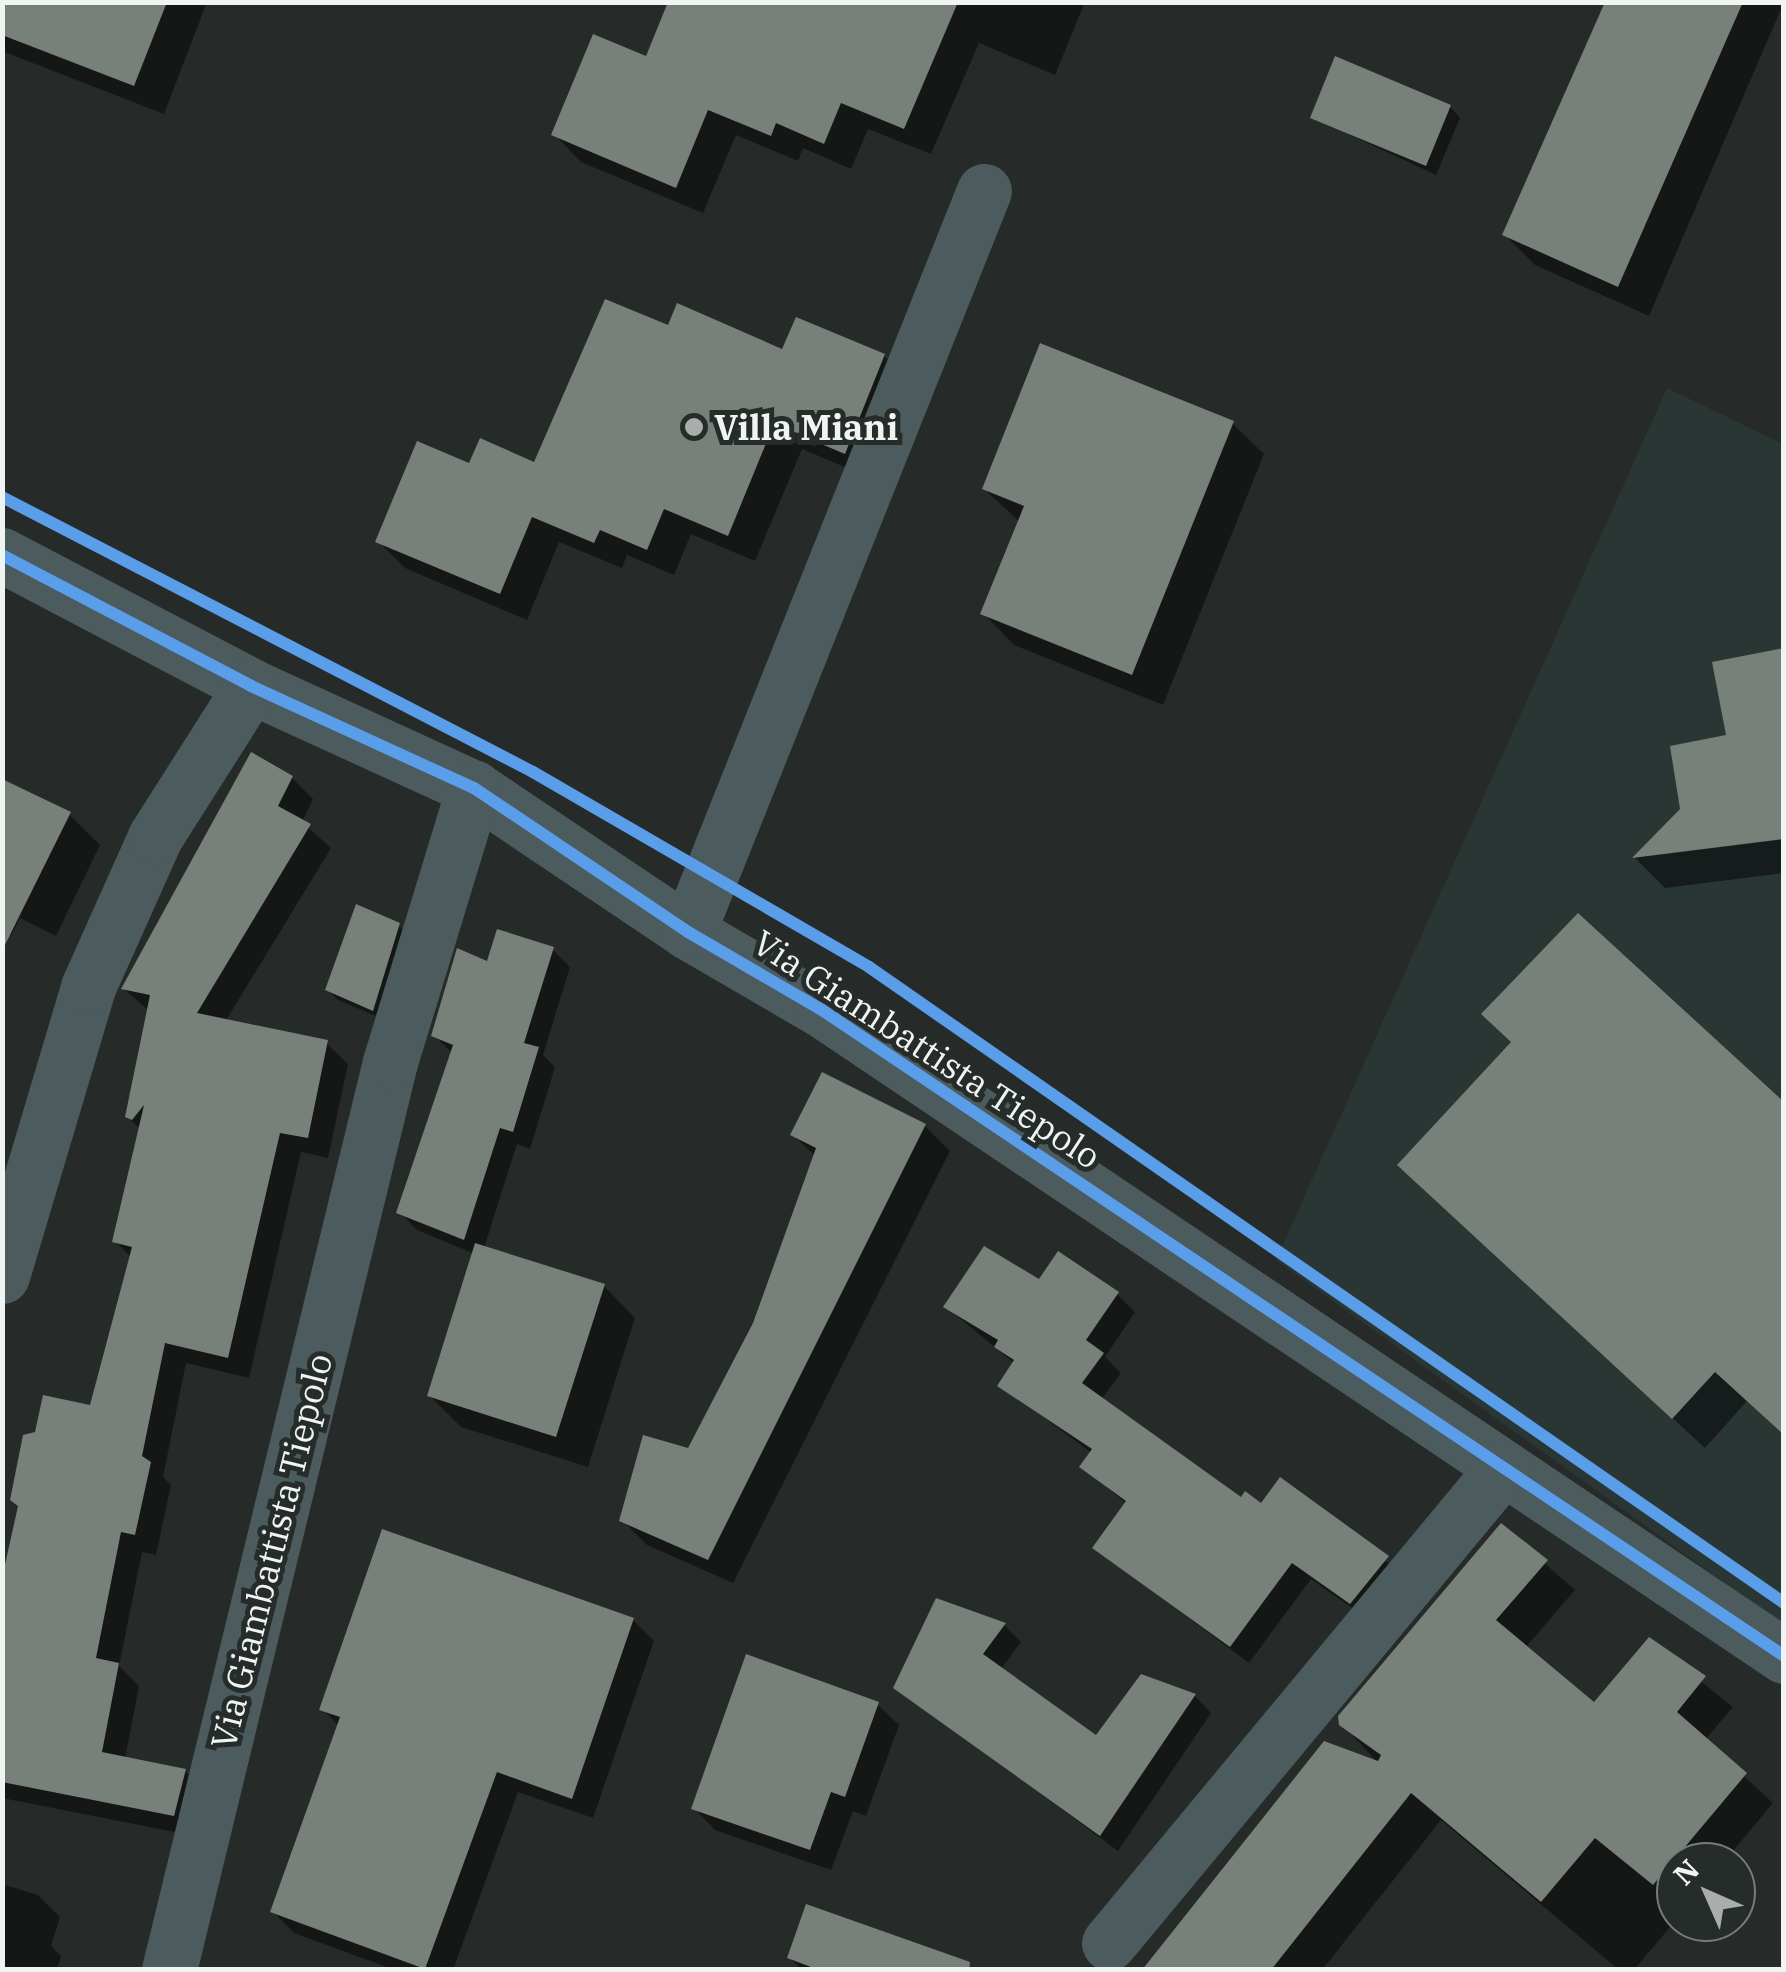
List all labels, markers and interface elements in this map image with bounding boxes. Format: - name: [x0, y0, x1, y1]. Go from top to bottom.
- place label: Villa Miani: [714, 406, 898, 448]
- marker: Villa Miani: [683, 416, 705, 438]
- street label: Via Giambattista Tiepolo: [745, 921, 1109, 1177]
- street label: Via Giambattista Tiepolo: [202, 1349, 340, 1753]
- north arrow: [1656, 1842, 1756, 1942]
- text: N: [1665, 1851, 1707, 1893]

